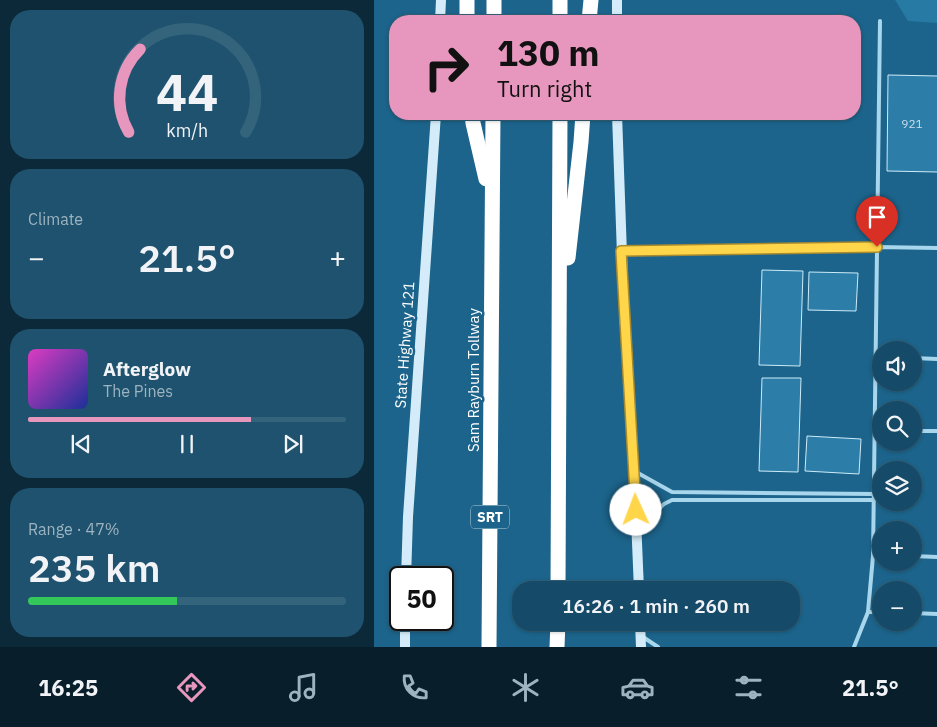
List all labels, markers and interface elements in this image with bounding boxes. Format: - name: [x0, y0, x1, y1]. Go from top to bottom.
- text: 130 m: [497, 30, 600, 76]
- icon: right: [414, 35, 479, 100]
- text: 44: [156, 58, 218, 125]
- text: Turn right: [497, 74, 592, 103]
- house number: 921: [901, 116, 923, 131]
- text: km/h: [166, 119, 208, 142]
- pin: [856, 196, 898, 247]
- icon: arrive: [863, 203, 891, 231]
- text: Climate: [28, 209, 83, 229]
- text: 21.5°: [138, 233, 236, 282]
- text: −: [28, 239, 45, 276]
- text: +: [329, 239, 346, 276]
- street label: State Highway 121: [391, 281, 418, 409]
- street label: Sam Rayburn Tollway: [464, 308, 483, 452]
- map controls: [872, 341, 922, 631]
- button: sound: [872, 341, 922, 391]
- text: Afterglow: [103, 357, 191, 381]
- text: The Pines: [103, 381, 173, 401]
- button: search: [872, 401, 922, 451]
- icon: previous: [67, 430, 95, 458]
- icon: pause: [173, 430, 201, 458]
- icon: next: [279, 430, 307, 458]
- button: layers: [872, 461, 922, 511]
- position arrow: [609, 483, 661, 535]
- road number: SRT: [471, 506, 509, 528]
- text: Range · 47%: [28, 519, 120, 539]
- button: +: [872, 521, 922, 571]
- text: 235 km: [28, 543, 160, 592]
- speed limit sign: 50: [389, 566, 454, 631]
- button: −: [872, 581, 922, 631]
- text: 16:26 · 1 min · 260 m: [562, 594, 750, 618]
- icon: directions: [174, 670, 209, 705]
- icon: music: [286, 670, 321, 705]
- icon: phone: [397, 670, 432, 705]
- icon: climate: [508, 670, 543, 705]
- icon: car: [620, 670, 655, 705]
- icon: filters: [731, 670, 766, 705]
- text: 16:25: [38, 673, 98, 702]
- text: 21.5°: [842, 673, 899, 702]

